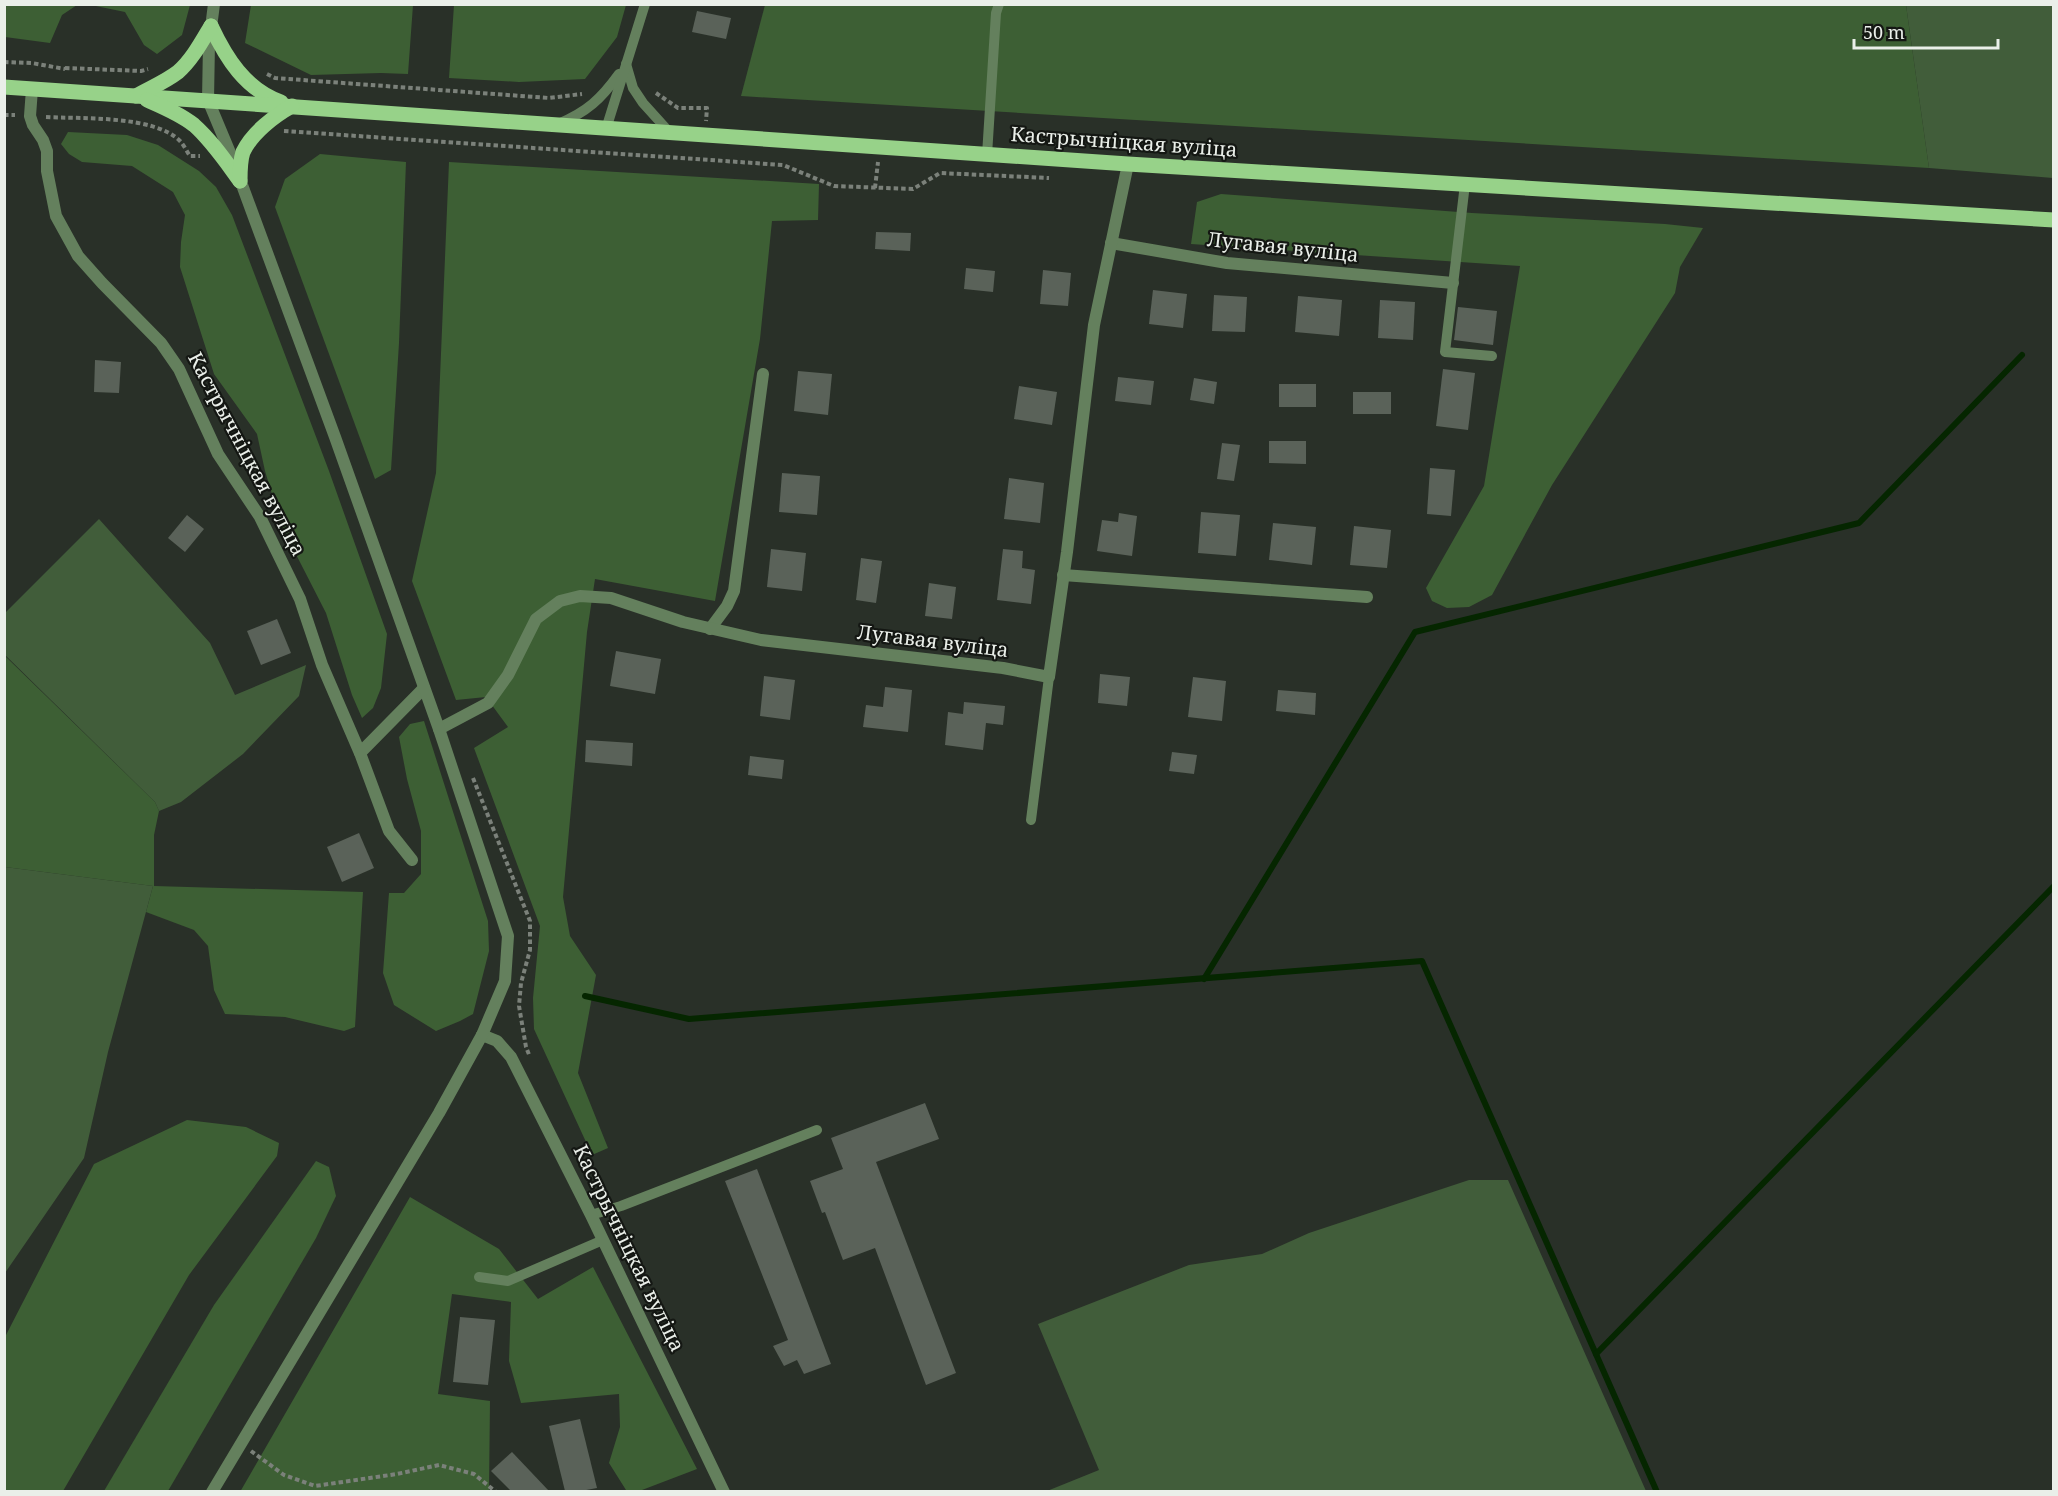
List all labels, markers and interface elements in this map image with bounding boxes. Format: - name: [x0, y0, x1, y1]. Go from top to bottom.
- scale bar: [1854, 12, 1998, 50]
- text: 50 m: [1863, 20, 1905, 44]
- street label: Кастрычніцкая вуліца: [1010, 120, 1238, 163]
- street label: Лугавая вуліца: [1206, 225, 1360, 268]
- street label: Кастрычніцкая вуліца: [182, 347, 313, 560]
- street label: Лугавая вуліца: [856, 618, 1010, 663]
- street label: Кастрычніцкая вуліца: [568, 1140, 691, 1356]

